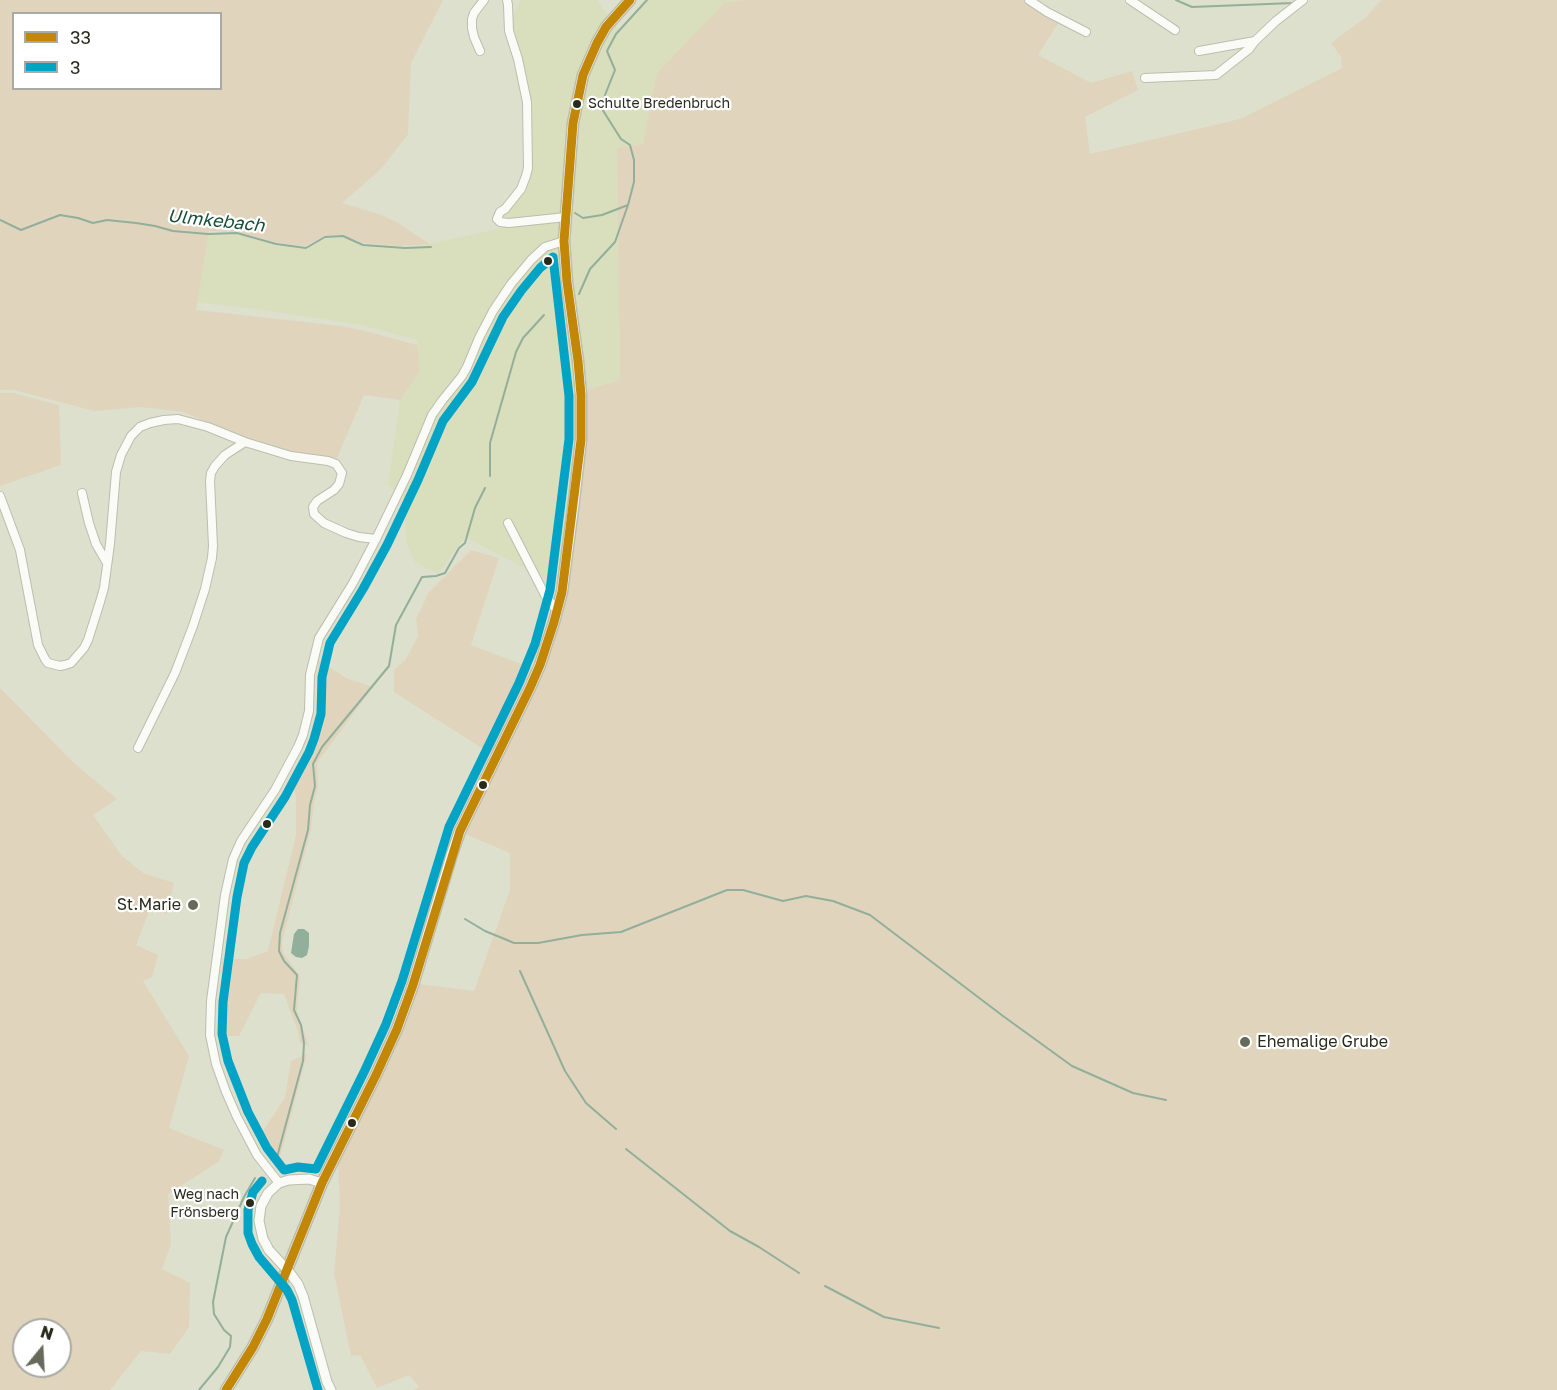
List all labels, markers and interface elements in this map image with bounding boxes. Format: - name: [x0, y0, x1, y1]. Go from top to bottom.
- legend: [12, 12, 222, 90]
- text: 33: [70, 26, 91, 48]
- text: 3: [70, 56, 81, 78]
- place label: Schulte Bredenbruch: [588, 96, 730, 112]
- marker: Schulte Bredenbruch: [571, 98, 583, 110]
- water label: Ulmkebach: [167, 205, 265, 237]
- unlabelled marker: [542, 255, 554, 267]
- unlabelled marker: [477, 779, 489, 791]
- unlabelled marker: [261, 818, 273, 830]
- place label: St.Marie: [117, 895, 181, 915]
- marker: St.Marie: [186, 898, 200, 912]
- place label: Ehemalige Grube: [1257, 1032, 1388, 1052]
- marker: Ehemalige Grube: [1238, 1035, 1252, 1049]
- unlabelled marker: [346, 1117, 358, 1129]
- place label: Weg nach Frönsberg: [170, 1187, 239, 1220]
- marker: Weg nach Frönsberg: [244, 1197, 256, 1209]
- north arrow: [12, 1318, 72, 1378]
- text: N: [38, 1321, 56, 1344]

